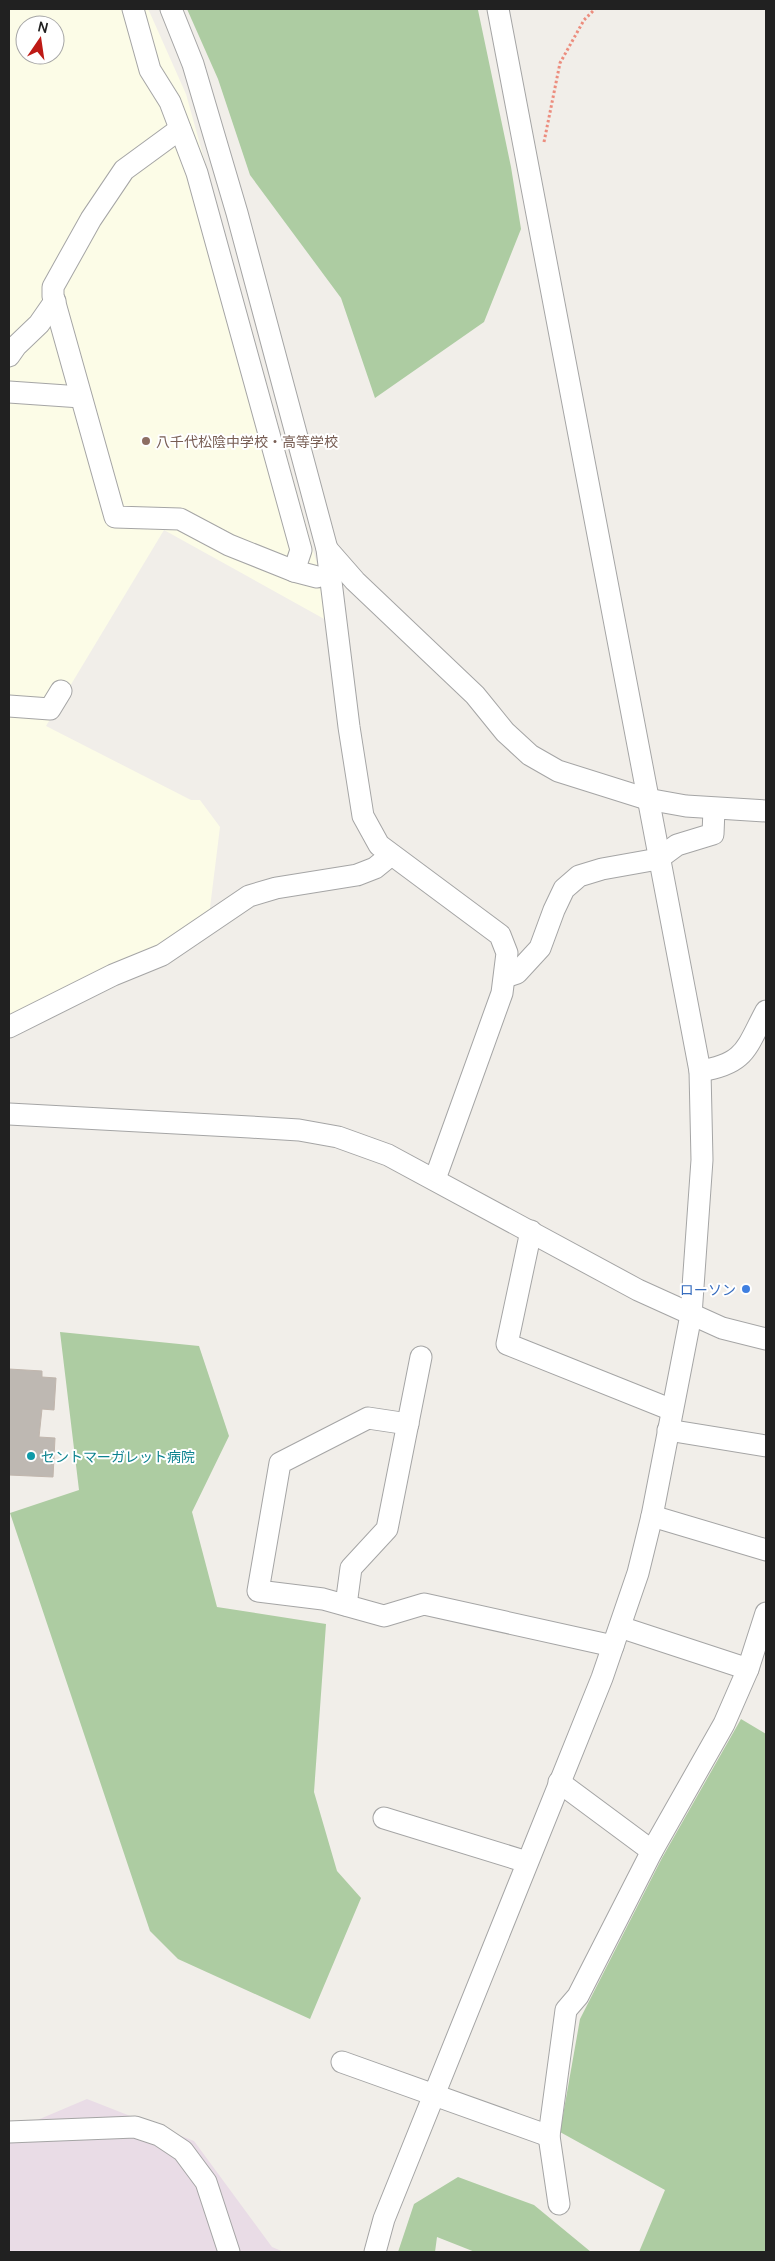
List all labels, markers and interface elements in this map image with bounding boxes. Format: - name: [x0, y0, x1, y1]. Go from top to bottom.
- north arrow: [15, 15, 65, 65]
- text: N: [36, 16, 50, 37]
- place label: 八千代松陰中学校・高等学校: [156, 432, 338, 451]
- marker: 八千代松陰中学校・高等学校: [140, 435, 152, 447]
- place label: ローソン: [680, 1280, 736, 1299]
- marker: ローソン: [740, 1283, 752, 1295]
- place label: セントマーガレット病院: [41, 1447, 195, 1466]
- marker: セントマーガレット病院: [25, 1450, 37, 1462]

